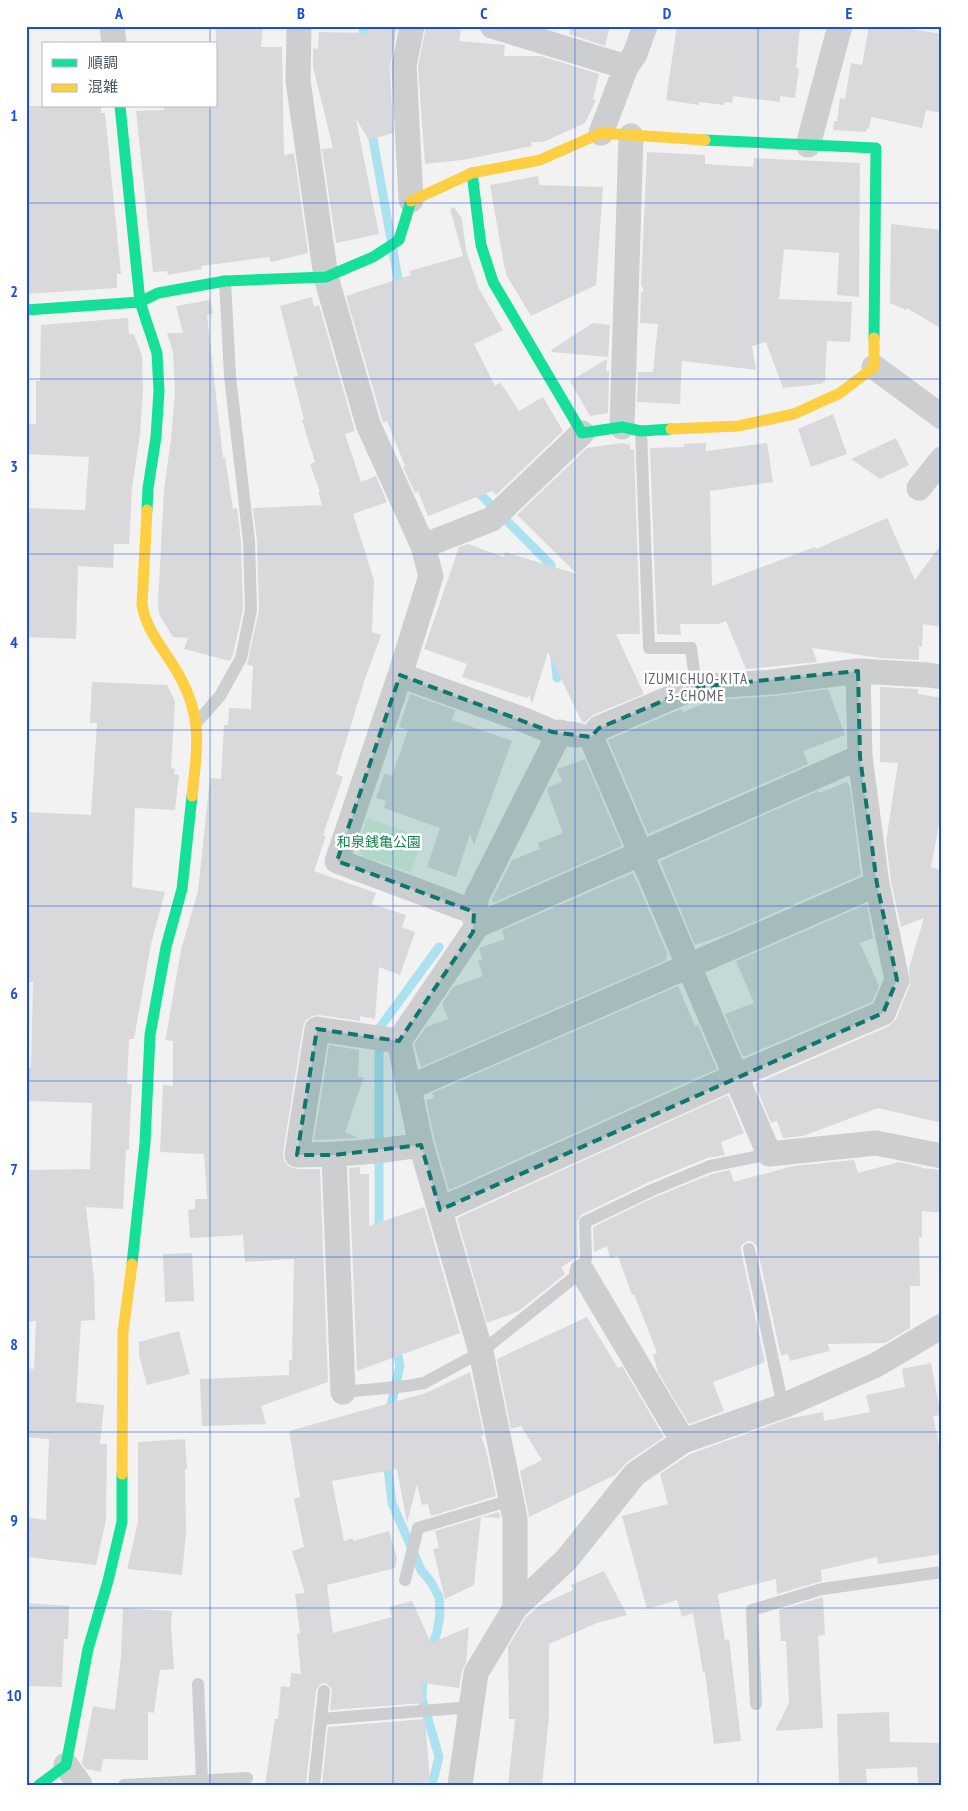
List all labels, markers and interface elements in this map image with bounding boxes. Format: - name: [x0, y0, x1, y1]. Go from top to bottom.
- text: A: [114, 3, 124, 23]
- text: B: [297, 3, 305, 23]
- text: C: [480, 3, 488, 23]
- text: D: [663, 3, 672, 23]
- text: E: [846, 3, 853, 23]
- legend: [42, 42, 218, 108]
- text: 順調: [88, 53, 118, 72]
- text: 混雑: [88, 77, 118, 96]
- text: 1: [10, 105, 18, 125]
- text: 2: [10, 281, 18, 301]
- text: 3: [10, 456, 18, 476]
- text: 4: [10, 632, 18, 652]
- district label: IZUMICHUO-KITA 3-CHOME: [644, 669, 748, 705]
- text: 5: [10, 807, 18, 827]
- park label: 和泉銭亀公園: [337, 833, 421, 851]
- text: 6: [10, 983, 18, 1003]
- text: 7: [10, 1159, 18, 1179]
- text: 8: [10, 1334, 18, 1354]
- text: 9: [10, 1510, 18, 1530]
- text: 10: [6, 1685, 22, 1705]

